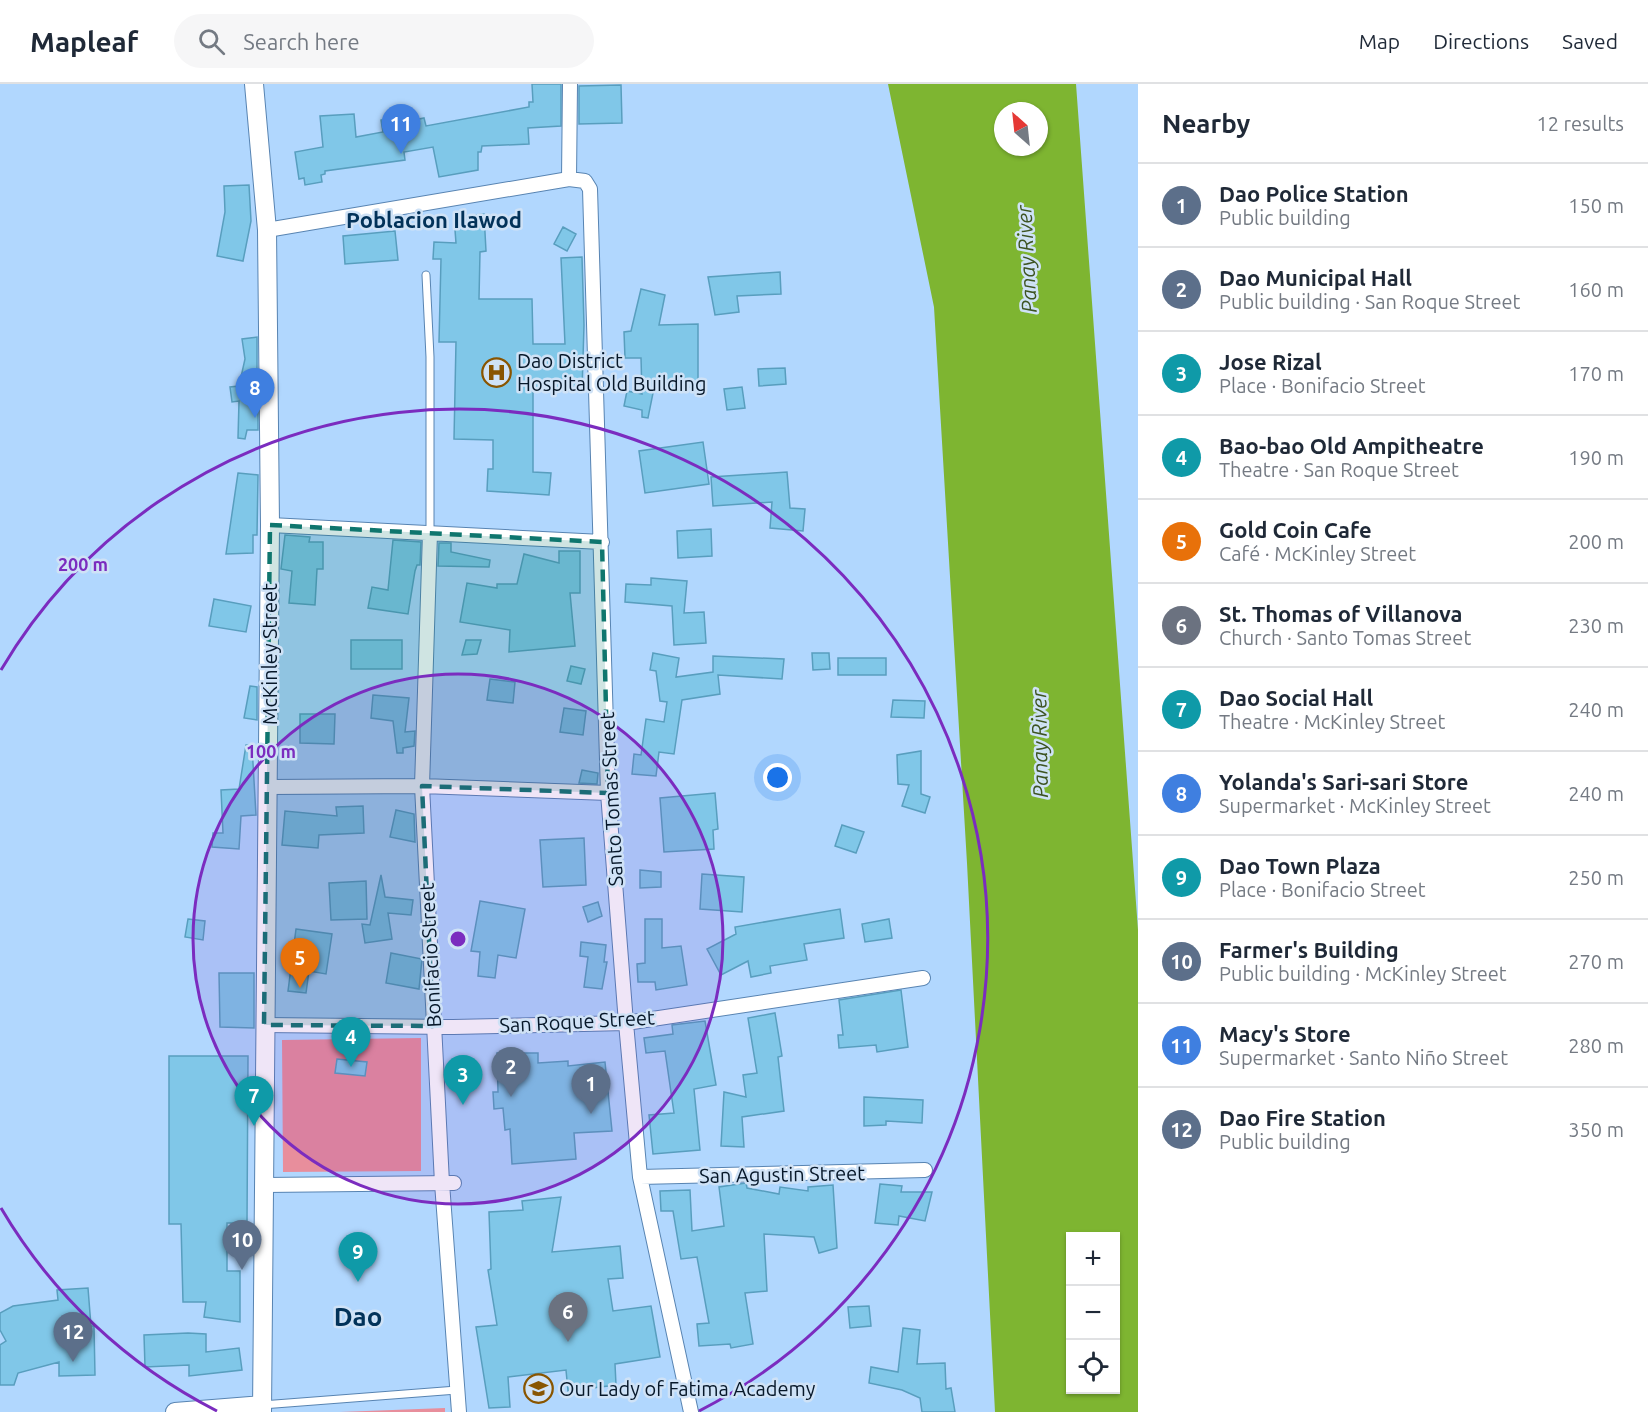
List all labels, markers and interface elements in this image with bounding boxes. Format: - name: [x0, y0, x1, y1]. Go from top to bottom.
- search box: [174, 14, 594, 68]
- icon: search: [195, 25, 228, 58]
- text: Mapleaf: [30, 26, 138, 57]
- text: Search here: [243, 29, 360, 54]
- text: Map: [1359, 29, 1400, 53]
- text: Directions: [1433, 29, 1529, 53]
- text: Saved: [1562, 29, 1618, 53]
- north arrow: [994, 102, 1048, 156]
- pin: 11: [382, 104, 420, 154]
- text: Nearby: [1162, 109, 1250, 138]
- text: 12 results: [1536, 112, 1624, 135]
- text: Dao Police Station: [1219, 181, 1409, 206]
- text: 1: [1176, 194, 1187, 217]
- text: 150 m: [1568, 194, 1624, 217]
- water label: Panay River: [1011, 203, 1041, 314]
- text: Public building: [1219, 206, 1351, 229]
- district label: Poblacion Ilawod: [346, 207, 522, 232]
- text: Dao Municipal Hall: [1219, 265, 1412, 290]
- text: 2: [1176, 278, 1187, 301]
- text: 160 m: [1568, 278, 1624, 301]
- text: Public building · San Roque Street: [1219, 290, 1520, 313]
- place label: Dao District Hospital Old Building: [517, 349, 707, 395]
- text: Jose Rizal: [1219, 349, 1322, 374]
- hospital icon: Dao District Hospital Old Building: [480, 356, 512, 388]
- text: 3: [1176, 362, 1187, 385]
- text: 170 m: [1568, 362, 1624, 385]
- pin: 8: [236, 368, 274, 418]
- text: Place · Bonifacio Street: [1219, 374, 1426, 397]
- text: Bao-bao Old Ampitheatre: [1219, 433, 1484, 458]
- text: 4: [1176, 446, 1187, 469]
- text: 190 m: [1568, 446, 1624, 469]
- text: Theatre · San Roque Street: [1219, 458, 1459, 481]
- text: Gold Coin Cafe: [1219, 517, 1372, 542]
- text: 5: [1176, 530, 1187, 553]
- text: 200 m: [1568, 530, 1624, 553]
- text: Café · McKinley Street: [1219, 542, 1416, 565]
- text: 200 m: [58, 554, 108, 574]
- street label: McKinley Street: [258, 583, 281, 725]
- text: St. Thomas of Villanova: [1219, 601, 1463, 626]
- text: 6: [1176, 614, 1187, 637]
- text: 230 m: [1568, 614, 1624, 637]
- text: Church · Santo Tomas Street: [1219, 626, 1471, 649]
- text: Dao Social Hall: [1219, 685, 1373, 710]
- water label: Panay River: [1026, 689, 1052, 798]
- text: 7: [1176, 698, 1187, 721]
- text: 240 m: [1568, 698, 1624, 721]
- text: Theatre · McKinley Street: [1219, 710, 1445, 733]
- street label: Santo Tomas Street: [595, 711, 627, 887]
- text: 100 m: [246, 741, 296, 761]
- your location: [763, 763, 792, 792]
- text: Yolanda's Sari-sari Store: [1219, 769, 1468, 794]
- text: 8: [1176, 782, 1187, 805]
- text: 240 m: [1568, 782, 1624, 805]
- text: Supermarket · McKinley Street: [1219, 794, 1491, 817]
- text: Dao Town Plaza: [1219, 853, 1381, 878]
- text: 9: [1176, 866, 1187, 889]
- text: 250 m: [1568, 866, 1624, 889]
- text: Place · Bonifacio Street: [1219, 878, 1426, 901]
- street label: Bonifacio Street: [415, 882, 445, 1028]
- centre of rings: [448, 929, 468, 949]
- text: Farmer's Building: [1219, 937, 1399, 962]
- pin: 5: [280, 938, 320, 988]
- text: 10: [1170, 950, 1193, 973]
- text: 270 m: [1568, 950, 1624, 973]
- text: Public building · McKinley Street: [1219, 962, 1507, 985]
- street label: San Roque Street: [499, 1005, 655, 1037]
- pin: 4: [332, 1018, 370, 1067]
- text: Macy's Store: [1219, 1021, 1351, 1046]
- text: 11: [1170, 1034, 1193, 1057]
- text: 280 m: [1568, 1034, 1624, 1057]
- text: Supermarket · Santo Niño Street: [1219, 1046, 1508, 1069]
- pin: 2: [492, 1048, 530, 1097]
- pin: 3: [444, 1056, 482, 1105]
- pin: 1: [572, 1064, 610, 1114]
- pin: 7: [234, 1076, 274, 1126]
- text: Dao Fire Station: [1219, 1105, 1386, 1130]
- text: 12: [1170, 1118, 1193, 1141]
- text: 350 m: [1568, 1118, 1624, 1141]
- text: Public building: [1219, 1130, 1351, 1153]
- street label: San Agustin Street: [699, 1161, 865, 1187]
- pin: 10: [222, 1220, 262, 1270]
- pin: 9: [338, 1232, 378, 1282]
- map controls: [1066, 1232, 1120, 1394]
- button: +: [1066, 1232, 1120, 1286]
- button: −: [1066, 1286, 1120, 1340]
- pin: 6: [548, 1292, 588, 1342]
- district label: Dao: [334, 1302, 382, 1331]
- pin: 12: [54, 1312, 92, 1362]
- button: locate: [1066, 1340, 1120, 1394]
- school or university icon: Our Lady of Fatima Academy: [522, 1372, 554, 1404]
- place label: Our Lady of Fatima Academy: [559, 1377, 816, 1400]

